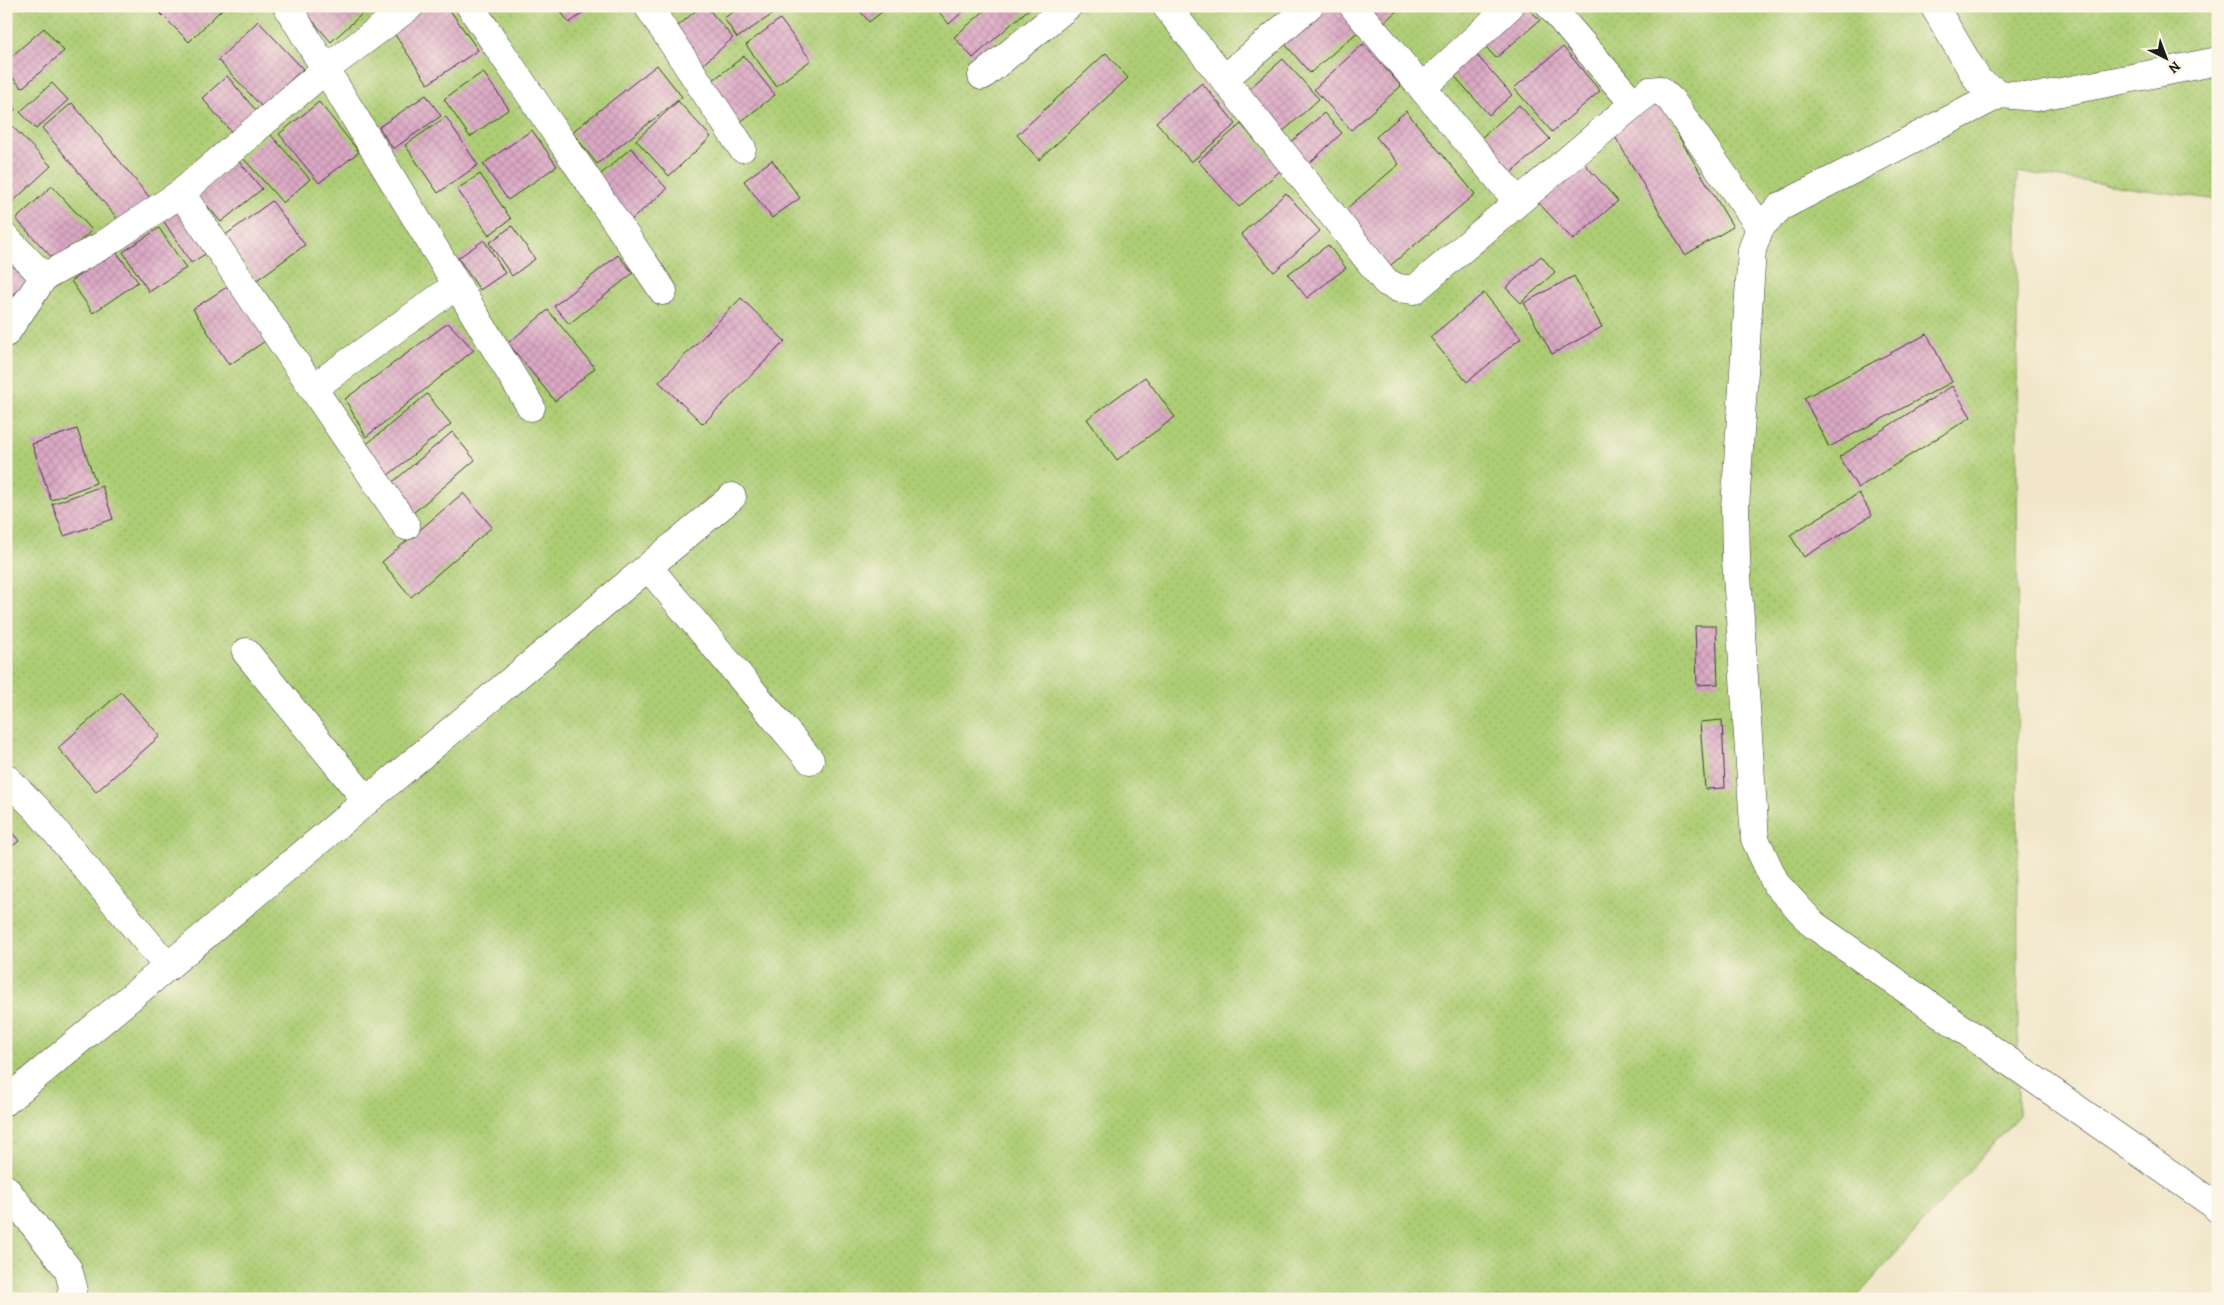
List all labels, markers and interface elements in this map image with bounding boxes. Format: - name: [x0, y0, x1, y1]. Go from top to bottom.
- north arrow: [2142, 32, 2192, 82]
- text: N: [2164, 57, 2185, 78]

